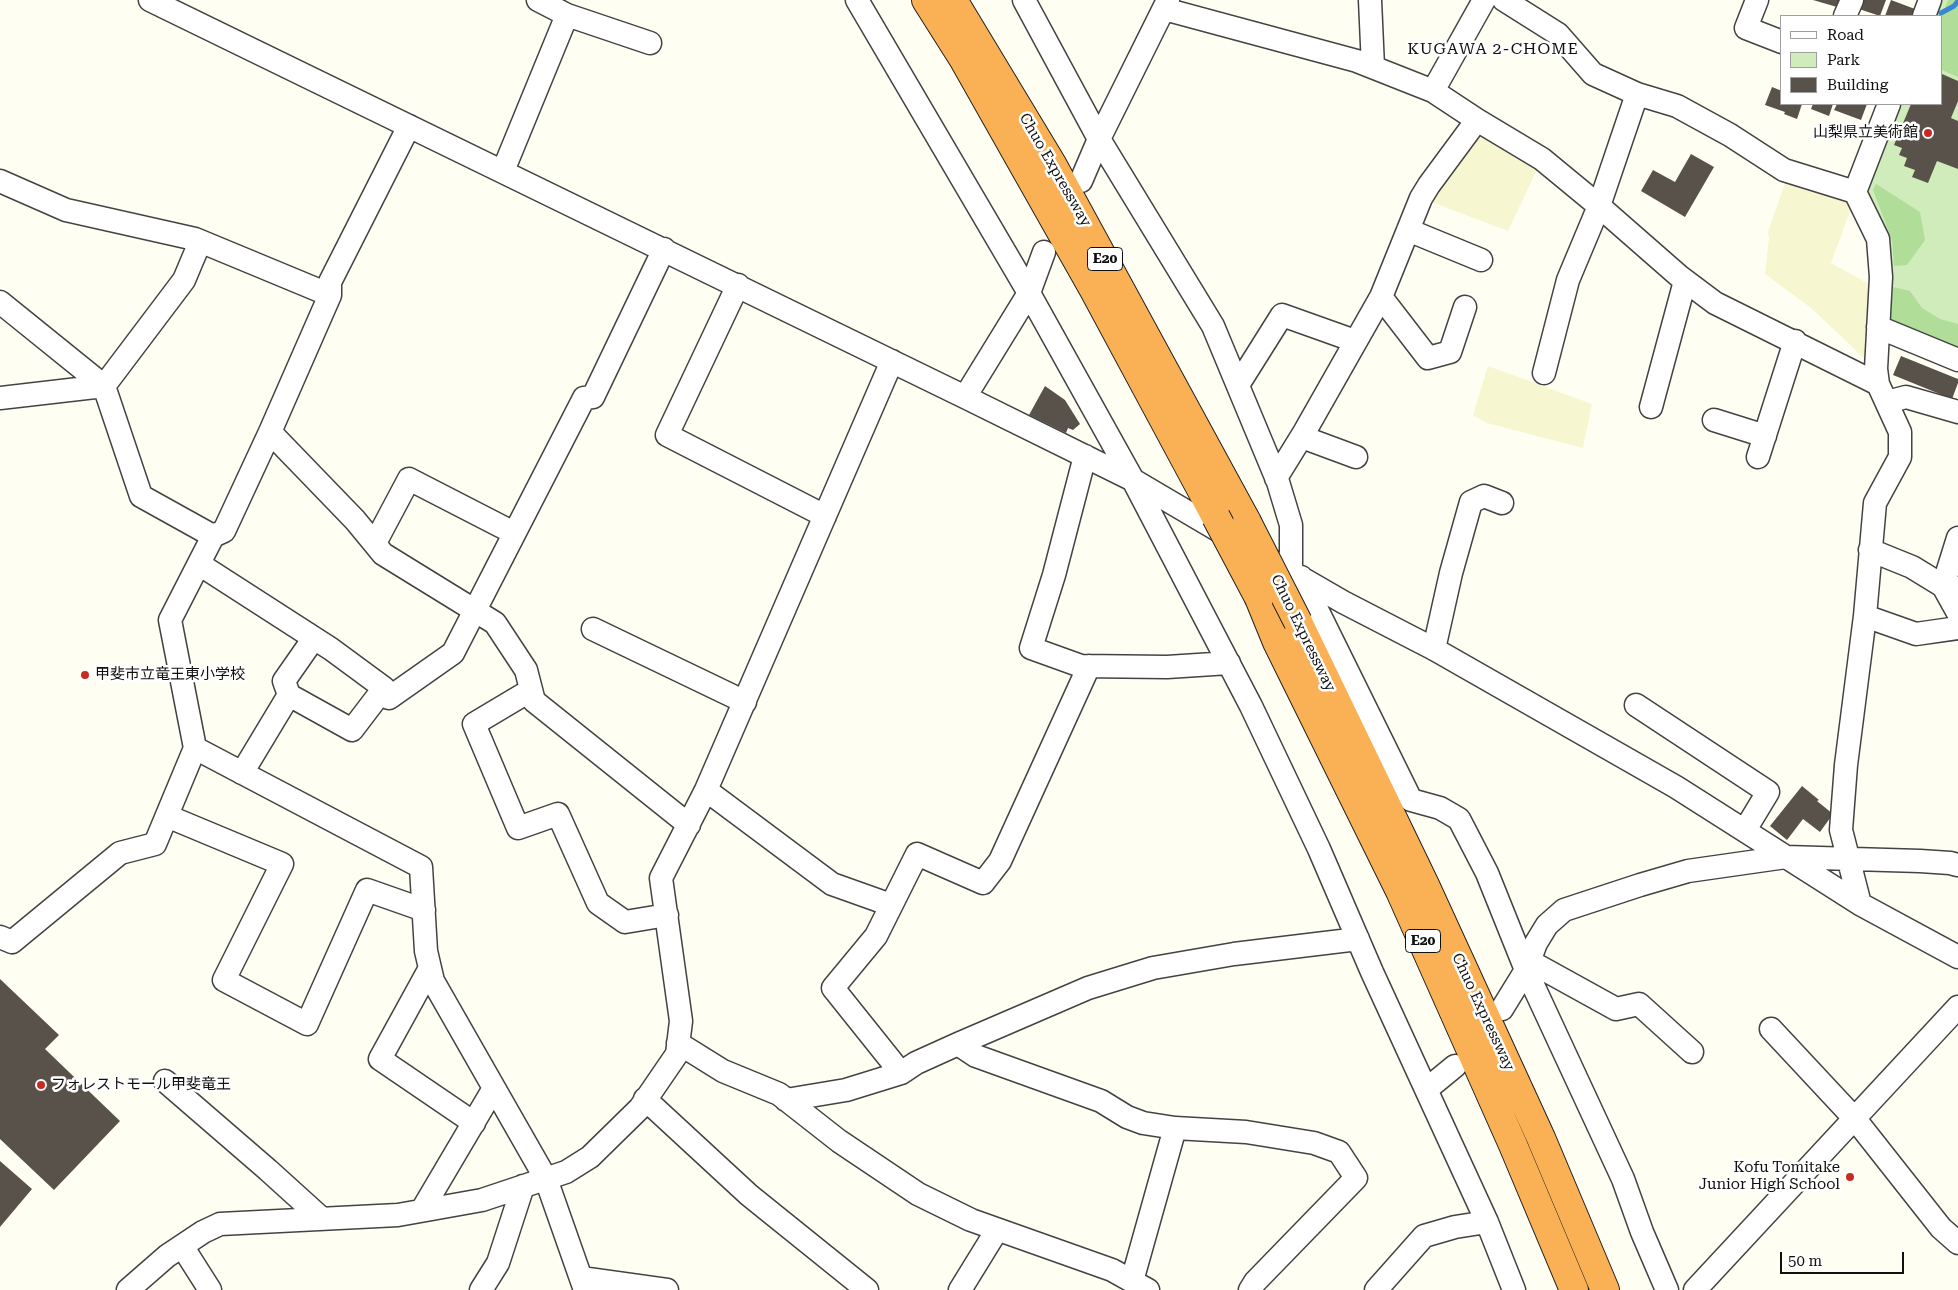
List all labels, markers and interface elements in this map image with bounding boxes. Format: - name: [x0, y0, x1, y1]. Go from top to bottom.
- legend: [1780, 15, 1943, 105]
- text: Road: [1827, 26, 1864, 44]
- district label: KUGAWA 2-CHOME: [1406, 39, 1580, 59]
- text: Park: [1827, 51, 1860, 69]
- text: Building: [1827, 76, 1888, 94]
- street label: Chuo Expressway: [1015, 110, 1095, 230]
- place label: 山梨県立美術館: [1813, 124, 1918, 142]
- marker: 山梨県立美術館: [1922, 127, 1934, 139]
- road number: E20: [1088, 248, 1122, 270]
- street label: Chuo Expressway: [1267, 572, 1339, 694]
- place label: 甲斐市立竜王東小学校: [95, 666, 245, 684]
- marker: 甲斐市立竜王東小学校: [79, 669, 91, 681]
- road number: E20: [1406, 929, 1440, 952]
- street label: Chuo Expressway: [1448, 950, 1518, 1074]
- place label: フォレストモール甲斐竜王: [51, 1076, 231, 1094]
- marker: フォレストモール甲斐竜王: [35, 1079, 47, 1091]
- place label: Kofu Tomitake Junior High School: [1699, 1159, 1840, 1194]
- marker: Kofu Tomitake Junior High School: [1844, 1171, 1856, 1183]
- scale bar: [1783, 1242, 1907, 1274]
- text: 50 m: [1788, 1252, 1822, 1270]

